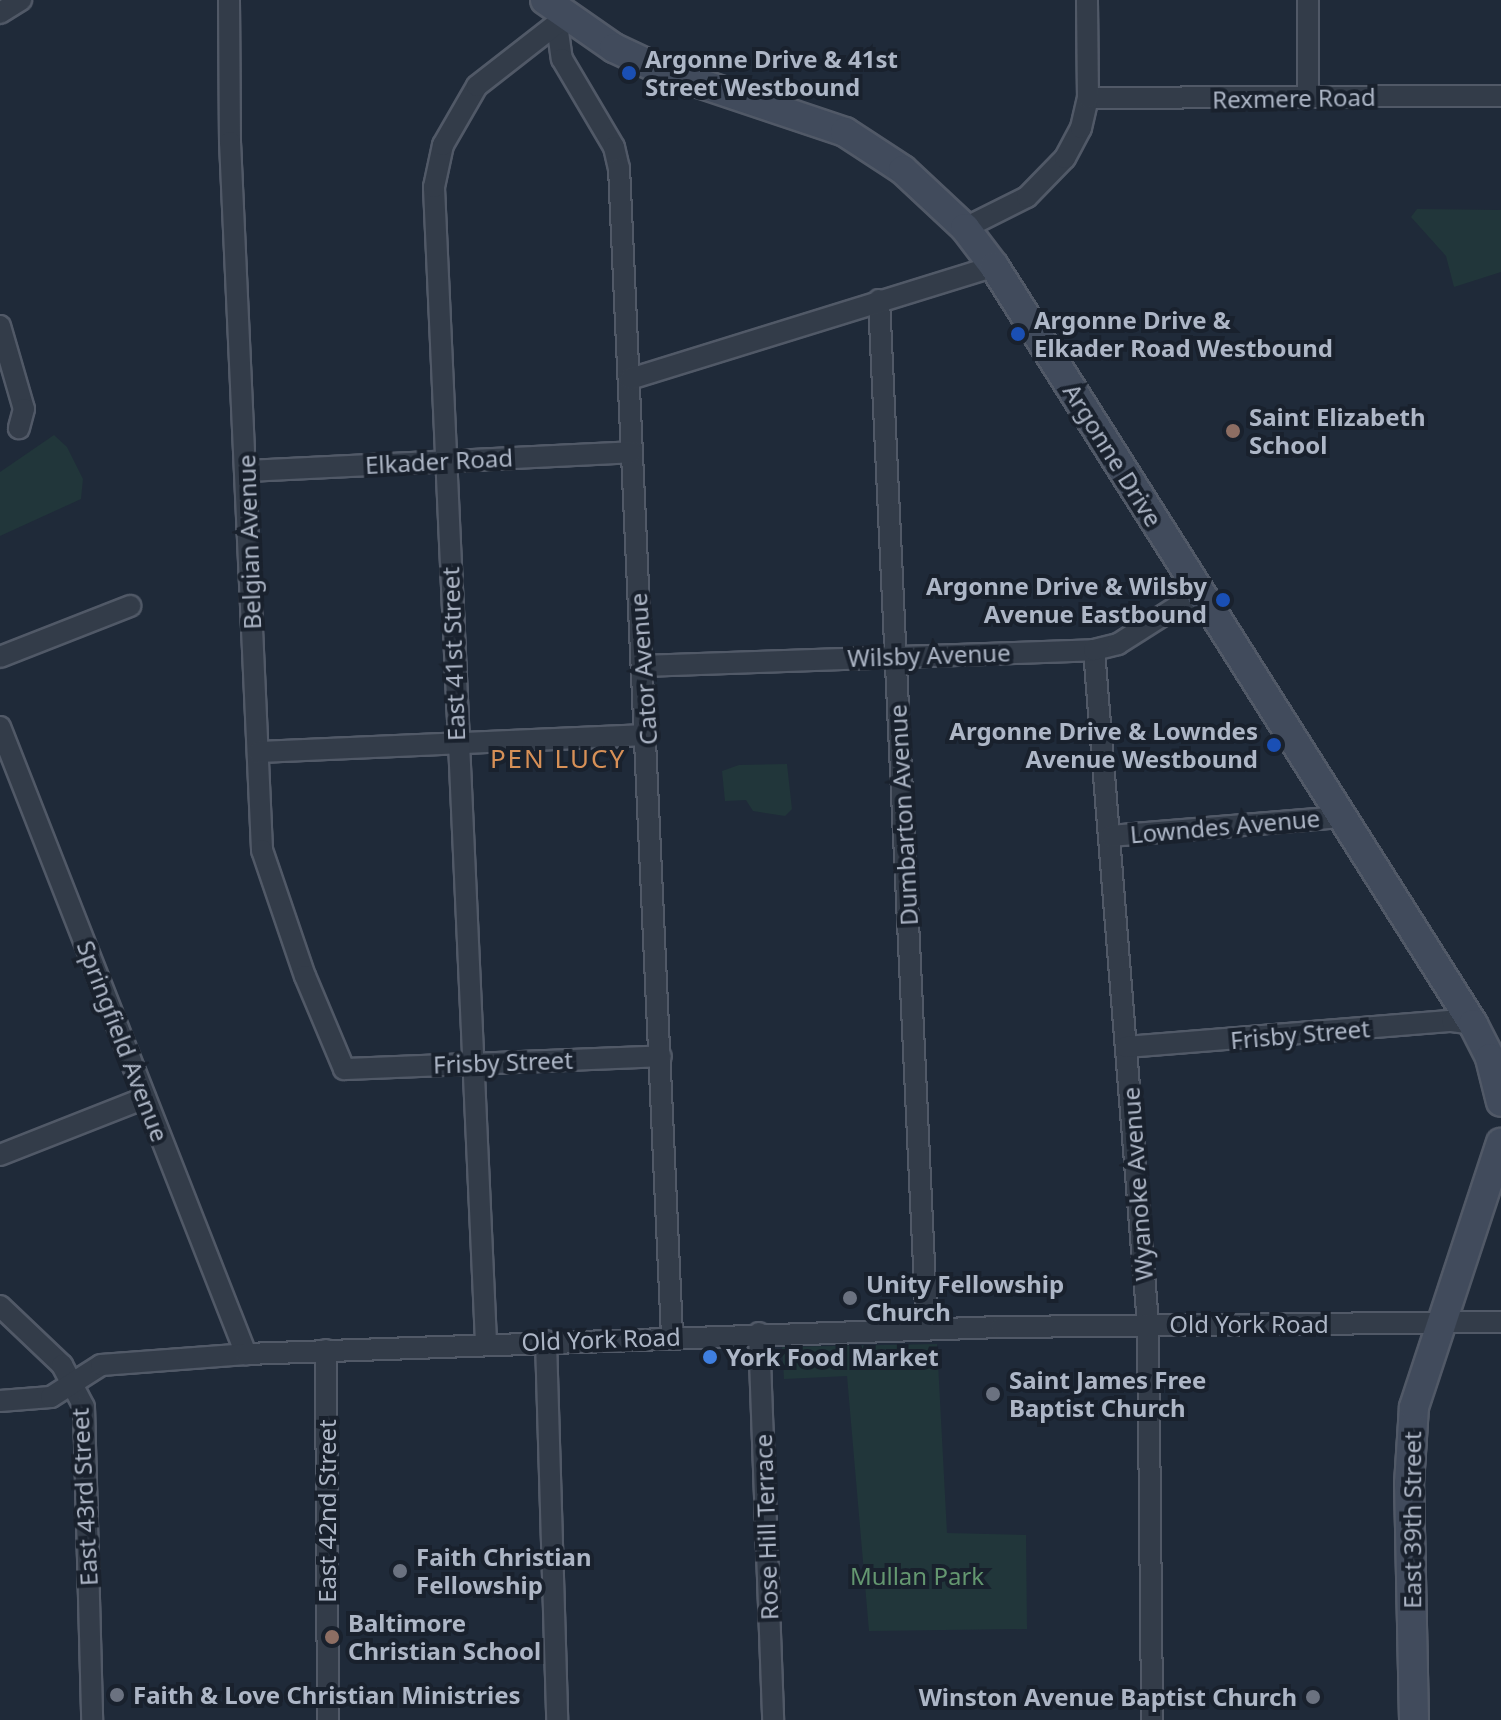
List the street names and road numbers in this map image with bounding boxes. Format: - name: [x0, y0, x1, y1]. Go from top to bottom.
- street label: Rexmere Road: [1212, 82, 1376, 114]
- street label: Argonne Drive: [1058, 378, 1168, 532]
- street label: Elkader Road: [364, 443, 514, 479]
- street label: Belgian Avenue: [232, 454, 266, 630]
- street label: East 41st Street: [436, 567, 470, 741]
- street label: Cator Avenue: [623, 592, 663, 746]
- street label: Wilsby Avenue: [847, 638, 1011, 672]
- street label: Dumbarton Avenue: [883, 704, 923, 926]
- street label: Lowndes Avenue: [1129, 803, 1321, 849]
- street label: Springfield Avenue: [71, 936, 175, 1146]
- street label: Frisby Street: [1229, 1014, 1371, 1054]
- street label: Frisby Street: [433, 1045, 573, 1079]
- street label: Wyanoke Avenue: [1116, 1086, 1158, 1282]
- street label: Old York Road: [1169, 1310, 1329, 1338]
- street label: Old York Road: [521, 1322, 681, 1356]
- street label: East 43rd Street: [65, 1407, 103, 1587]
- street label: East 42nd Street: [313, 1419, 341, 1603]
- street label: East 39th Street: [1398, 1431, 1426, 1609]
- street label: Rose Hill Terrace: [748, 1433, 784, 1621]

